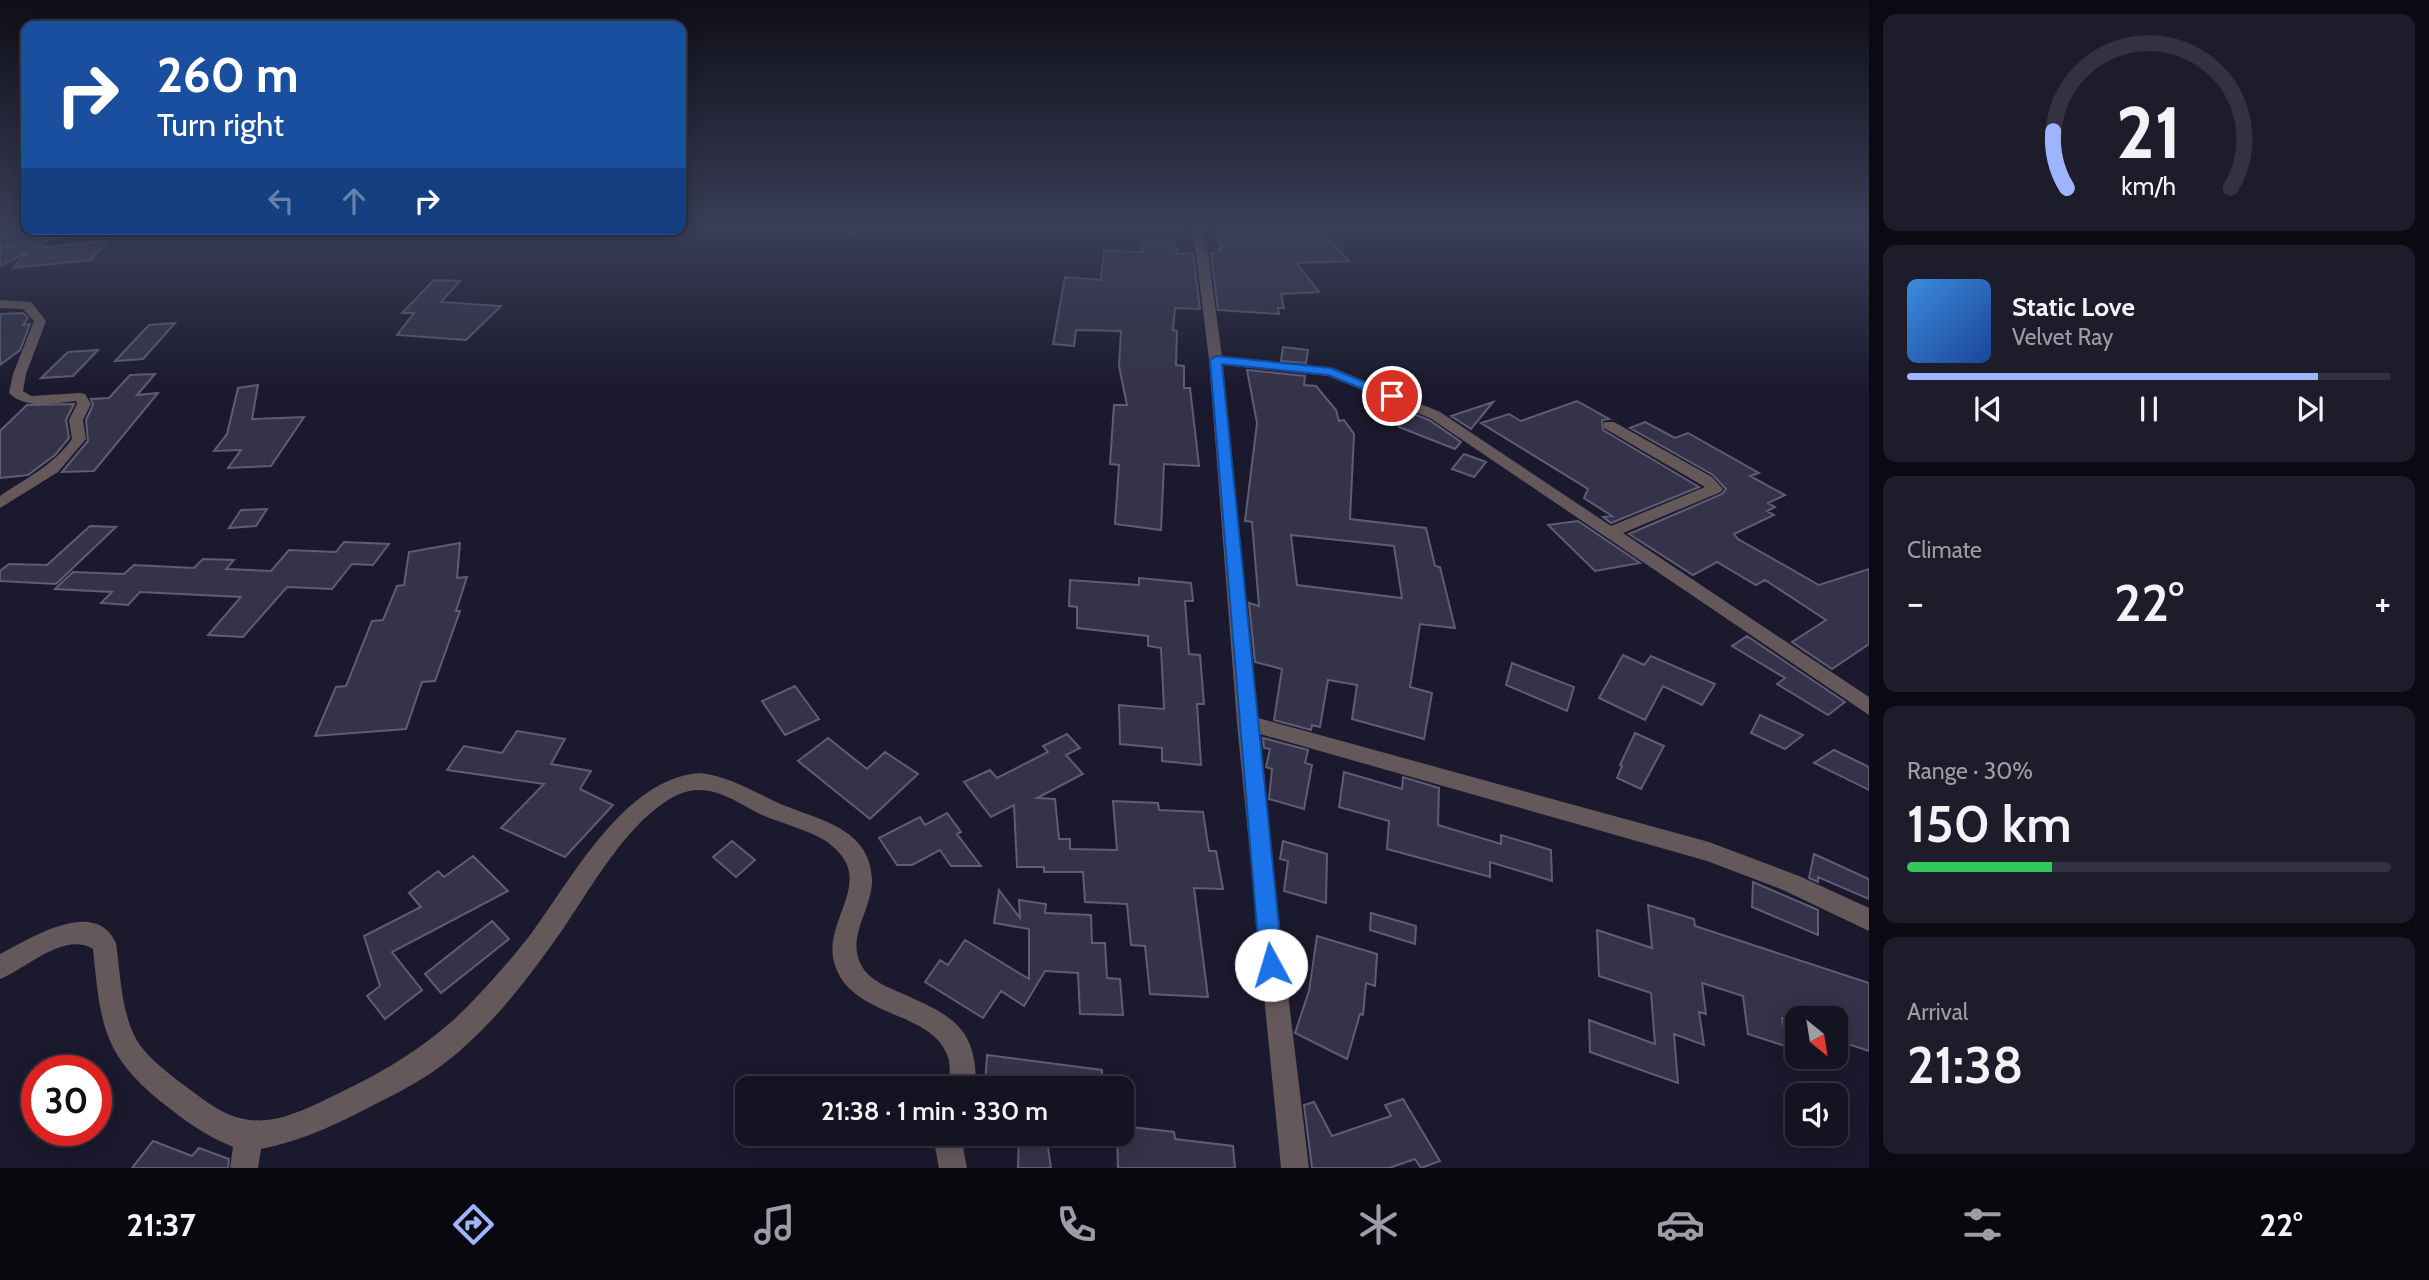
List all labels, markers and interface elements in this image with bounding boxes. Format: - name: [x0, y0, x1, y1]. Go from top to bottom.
- text: 260 m: [157, 45, 299, 104]
- icon: right: [42, 49, 133, 140]
- text: 21: [2116, 89, 2182, 177]
- text: Turn right: [157, 105, 284, 144]
- text: km/h: [2122, 171, 2176, 201]
- icon: left: [262, 182, 300, 220]
- icon: ahead: [335, 182, 373, 220]
- icon: right: [408, 182, 446, 220]
- text: Static Love: [2012, 291, 2135, 323]
- text: Velvet Ray: [2012, 323, 2113, 351]
- pin: [1362, 366, 1422, 426]
- icon: arrive: [1373, 377, 1411, 415]
- icon: previous: [1969, 390, 2007, 428]
- icon: pause: [2130, 390, 2168, 428]
- icon: next: [2291, 390, 2329, 428]
- text: Climate: [1907, 536, 1982, 564]
- text: 22°: [2114, 571, 2184, 634]
- text: −: [1907, 579, 1924, 626]
- text: +: [2374, 579, 2391, 626]
- text: Range · 30%: [1907, 757, 2033, 785]
- text: 150 km: [1907, 792, 2072, 855]
- position arrow: [1234, 928, 1308, 1002]
- text: Arrival: [1907, 998, 1968, 1026]
- north arrow: [1785, 1006, 1848, 1069]
- map controls: [1785, 1006, 1848, 1146]
- text: 21:38: [1907, 1033, 2024, 1096]
- speed limit sign: 30: [21, 1055, 112, 1146]
- button: sound: [1785, 1083, 1848, 1146]
- text: 21:38 · 1 min · 330 m: [821, 1095, 1048, 1127]
- icon: directions: [449, 1200, 498, 1249]
- icon: music: [750, 1200, 799, 1249]
- icon: phone: [1052, 1200, 1101, 1249]
- icon: climate: [1354, 1200, 1403, 1249]
- icon: car: [1656, 1200, 1705, 1249]
- icon: filters: [1958, 1200, 2007, 1249]
- text: 21:37: [126, 1205, 196, 1244]
- text: 22°: [2259, 1205, 2303, 1244]

